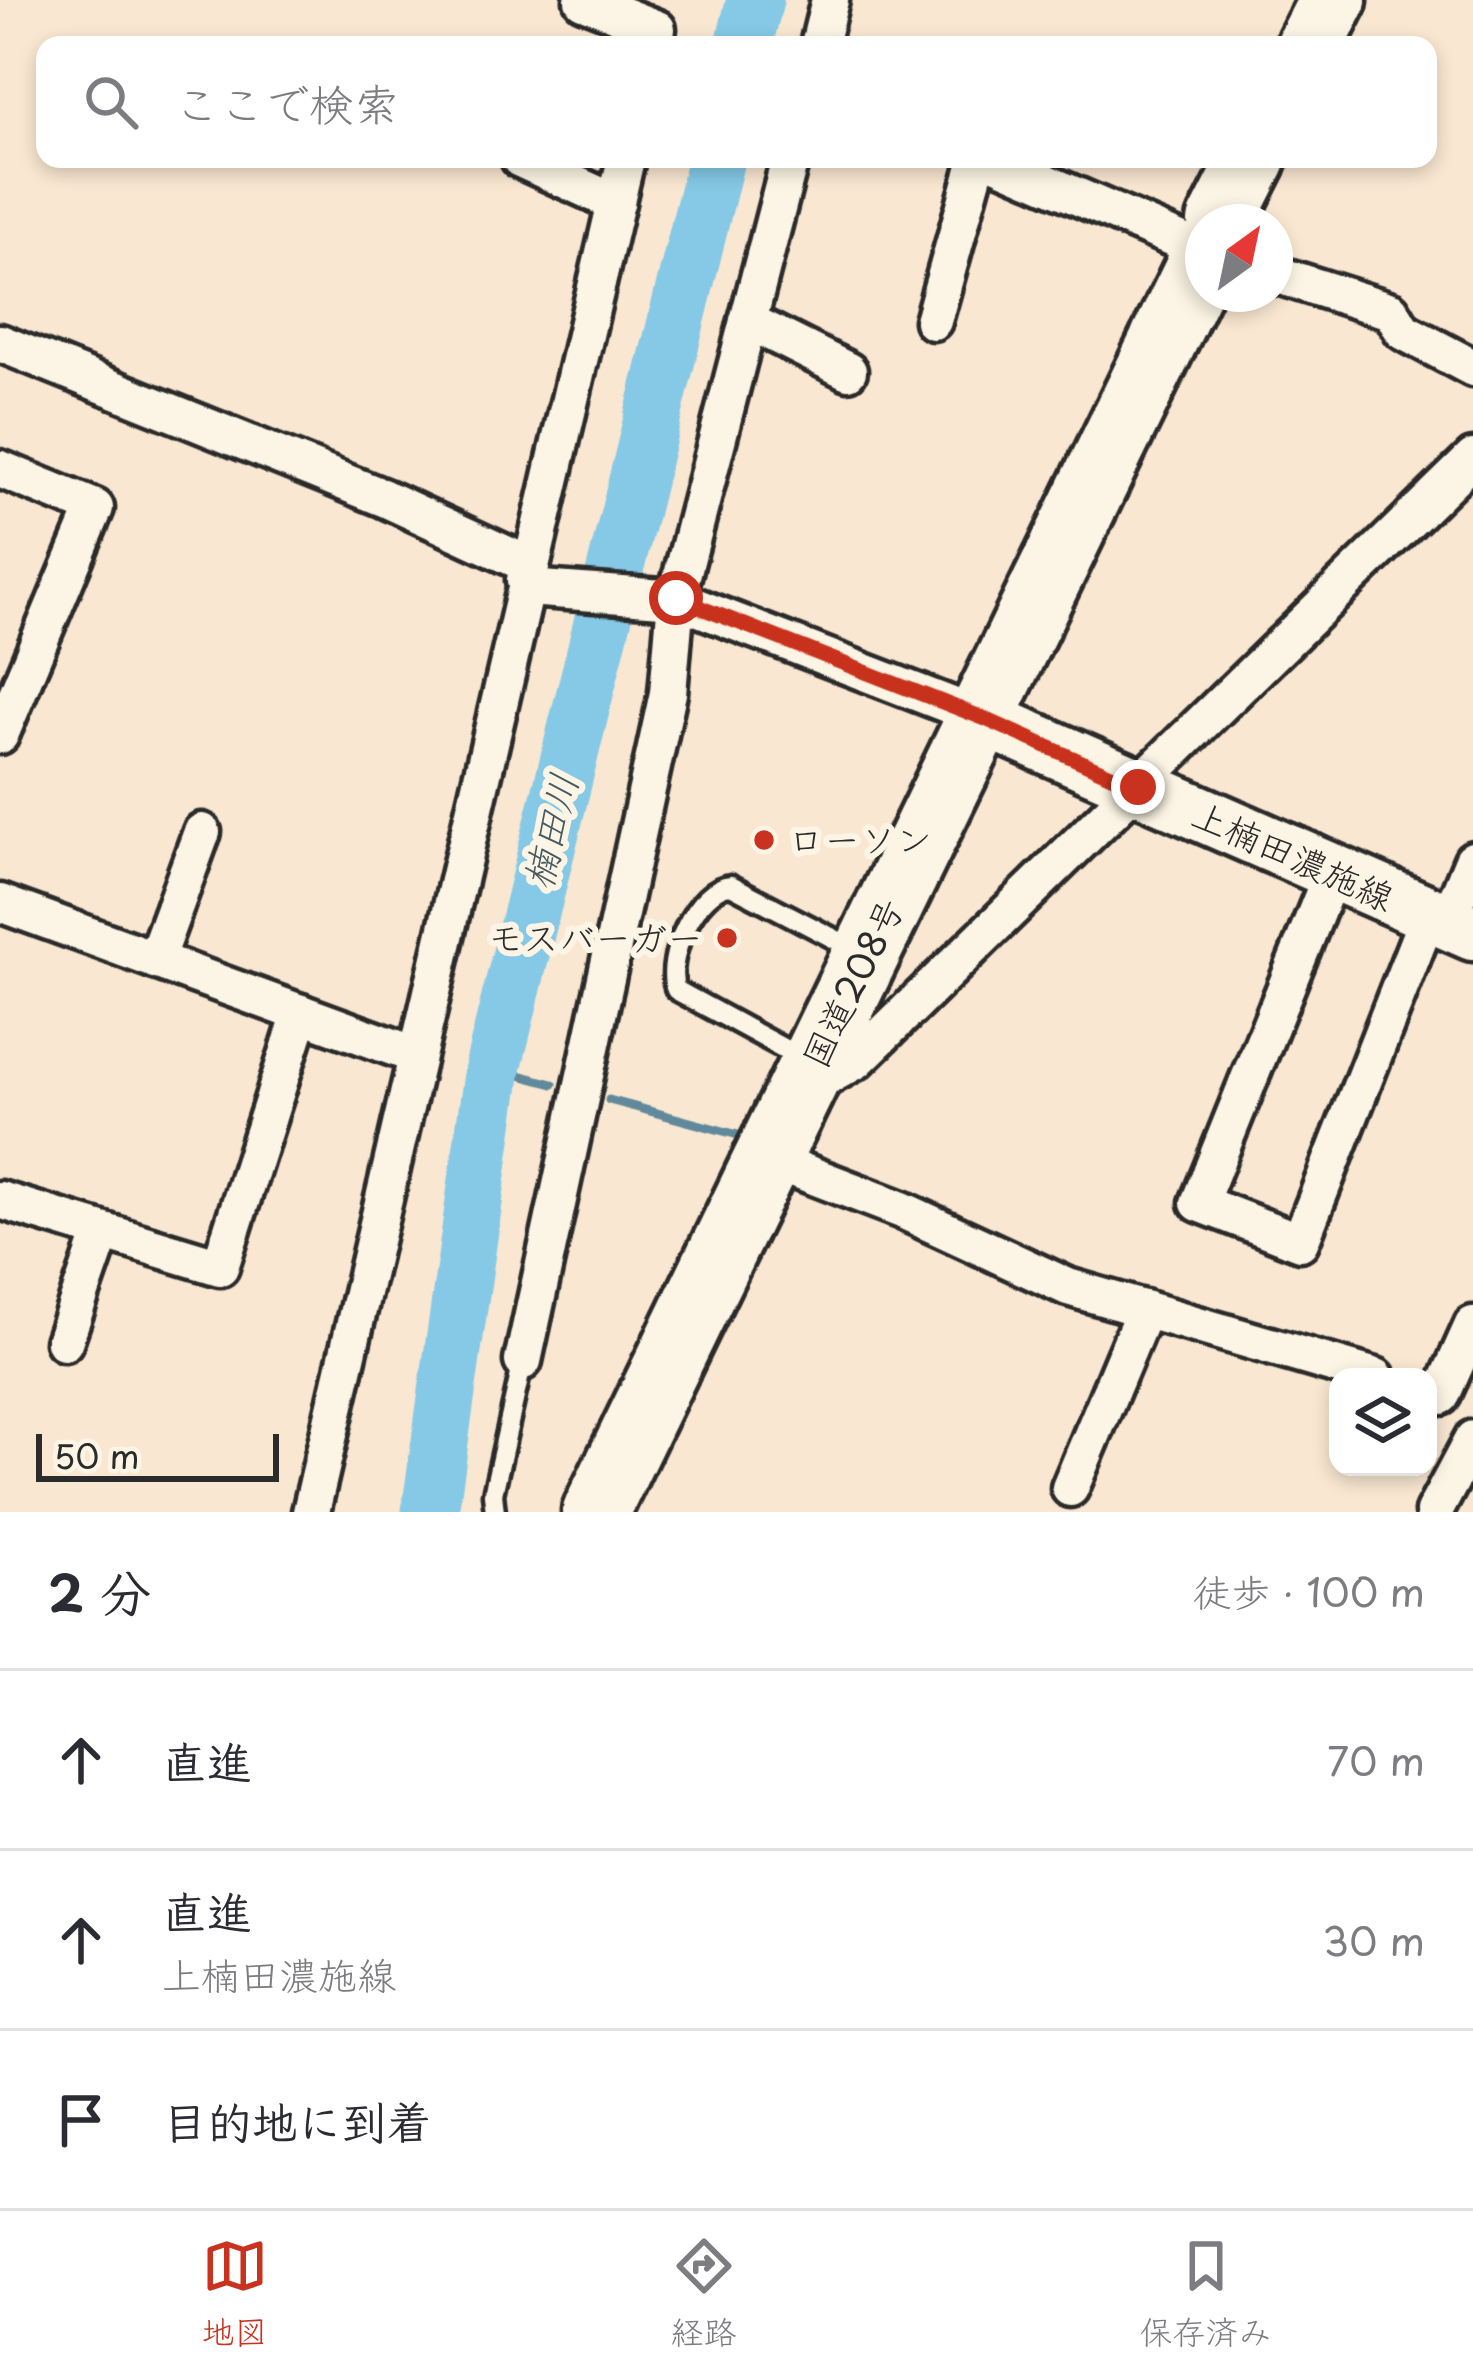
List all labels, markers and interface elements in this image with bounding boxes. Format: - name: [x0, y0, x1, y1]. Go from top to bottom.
- search box: [36, 36, 1437, 168]
- text: ここで検索: [174, 68, 399, 136]
- icon: search: [78, 69, 144, 135]
- north arrow: [1185, 204, 1293, 312]
- route start: [649, 571, 703, 625]
- route end: [1111, 760, 1165, 814]
- water label: 楠田川: [506, 766, 591, 894]
- street label: 上楠田濃施線: [1184, 786, 1403, 923]
- place label: ローソン: [788, 811, 932, 865]
- marker: ローソン: [751, 827, 777, 853]
- street label: 国道208号: [787, 888, 916, 1076]
- place label: モスバーガー: [488, 909, 703, 963]
- marker: モスバーガー: [714, 925, 740, 951]
- map controls: [1329, 1368, 1437, 1476]
- button: layers: [1329, 1368, 1437, 1476]
- scale bar: [36, 1428, 279, 1481]
- text: 50 m: [54, 1430, 140, 1480]
- text: 2 分: [48, 1552, 151, 1629]
- text: 徒歩 · 100 m: [1192, 1561, 1425, 1620]
- text: 直進: [162, 1726, 252, 1794]
- icon: ahead: [48, 1727, 114, 1793]
- text: 70 m: [1327, 1730, 1425, 1789]
- text: 直進: [162, 1876, 252, 1944]
- icon: ahead: [48, 1907, 114, 1973]
- text: 30 m: [1322, 1910, 1425, 1969]
- text: 上楠田濃施線: [162, 1944, 396, 2003]
- text: 目的地に到着: [162, 2086, 432, 2154]
- icon: arrive: [48, 2087, 114, 2153]
- tab: 地図: [202, 2233, 268, 2355]
- tab: 経路: [671, 2233, 737, 2355]
- tab: 保存済み: [1140, 2233, 1272, 2355]

